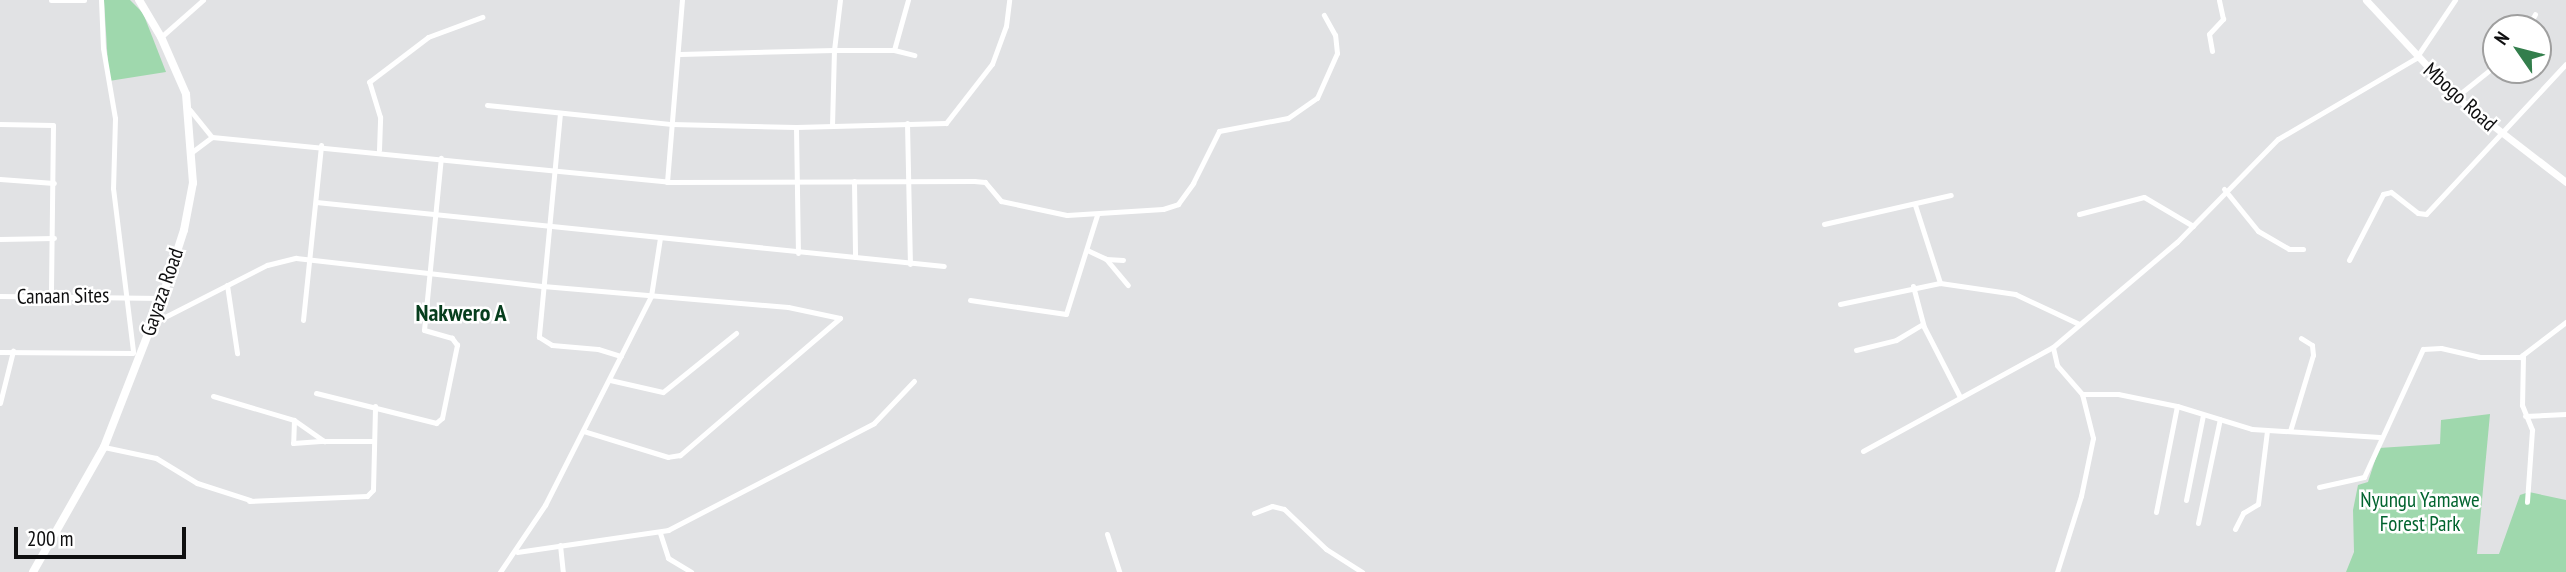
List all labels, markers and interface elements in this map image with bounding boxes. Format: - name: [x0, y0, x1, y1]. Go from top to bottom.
- north arrow: [2482, 14, 2552, 84]
- text: N: [2489, 27, 2514, 49]
- street label: Mbogo Road: [2418, 58, 2502, 136]
- street label: Gayaza Road: [135, 245, 189, 339]
- street label: Canaan Sites: [17, 283, 109, 309]
- district label: Nakwero A: [415, 299, 507, 327]
- park label: Nyungu Yamawe Forest Park: [2360, 487, 2480, 537]
- scale bar: [18, 512, 189, 556]
- text: 200 m: [27, 525, 73, 552]

